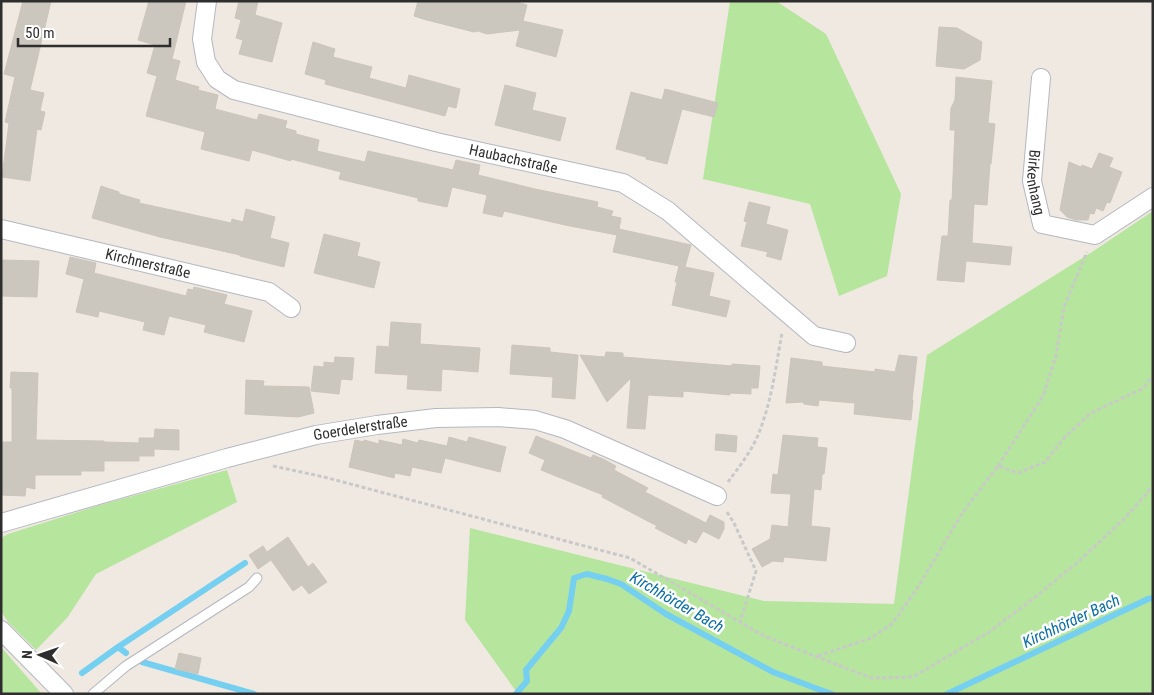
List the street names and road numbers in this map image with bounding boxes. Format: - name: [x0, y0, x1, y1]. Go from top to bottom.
- street label: Haubachstraße: [467, 141, 559, 177]
- street label: Birkenhang: [1023, 149, 1049, 217]
- street label: Kirchnerstraße: [104, 245, 192, 282]
- street label: Goerdelerstraße: [312, 412, 408, 444]

